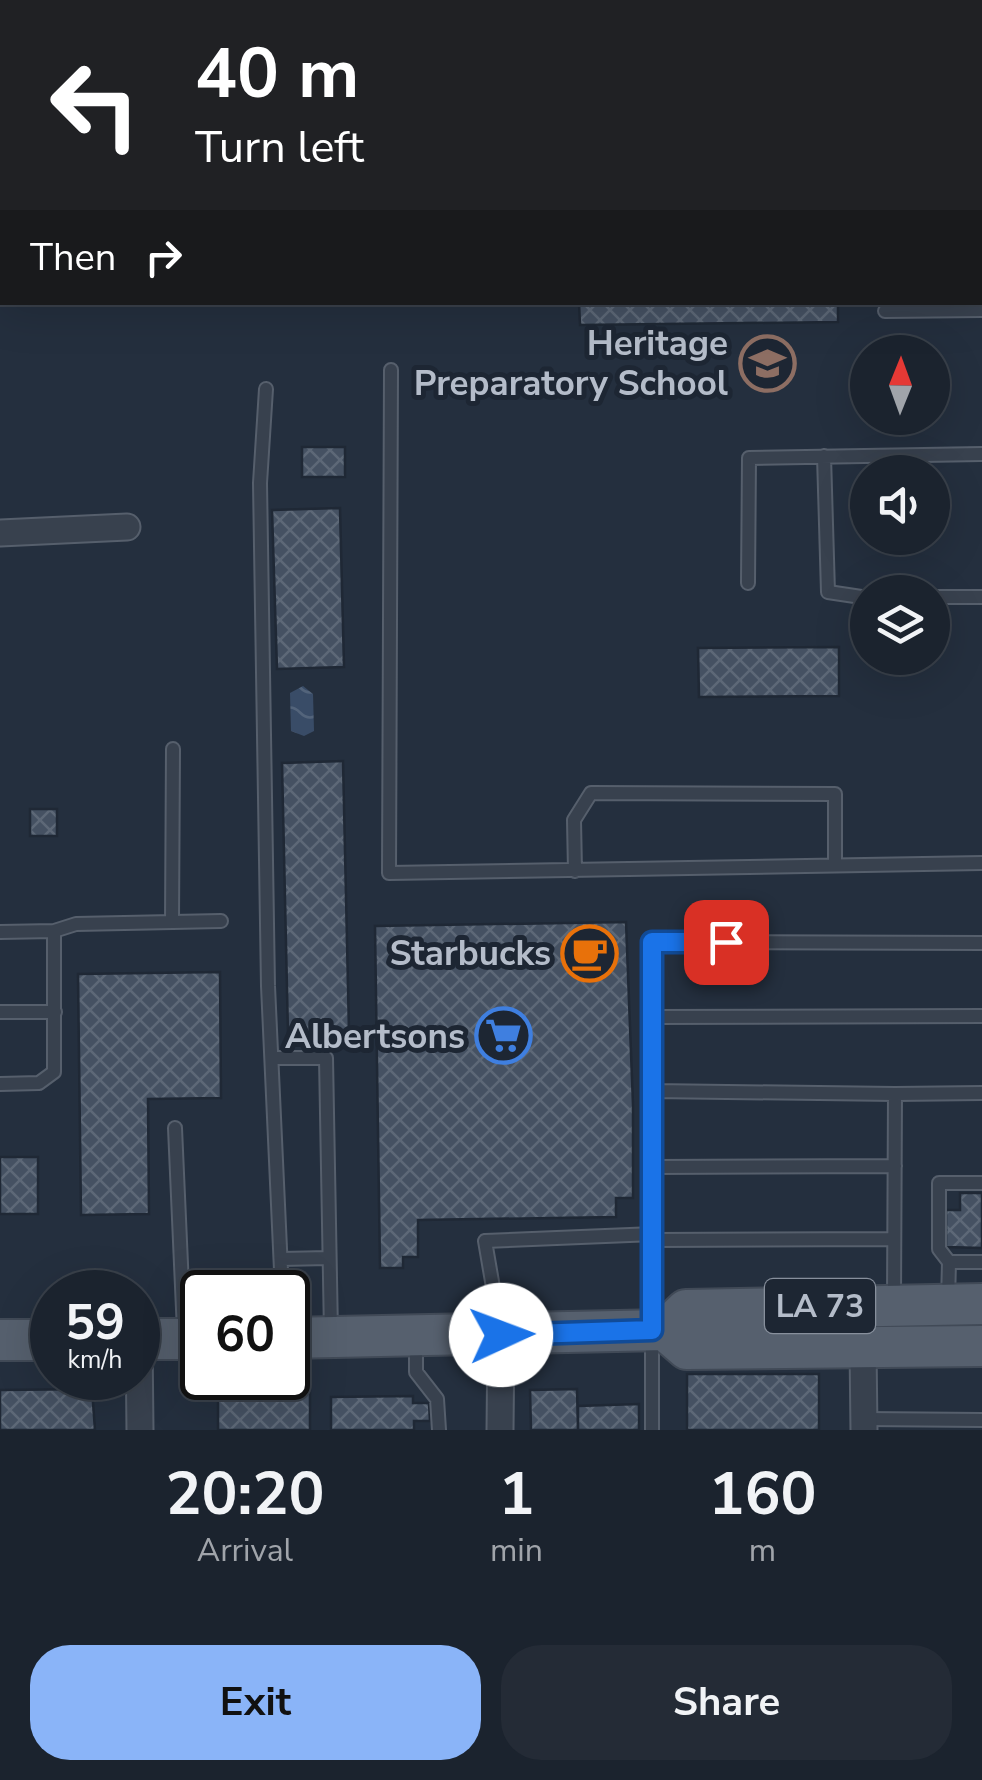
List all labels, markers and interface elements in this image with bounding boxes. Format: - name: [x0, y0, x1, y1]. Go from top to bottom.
- text: 40 m: [195, 26, 359, 122]
- icon: left: [30, 40, 160, 170]
- text: Turn left: [195, 117, 364, 178]
- icon: right: [136, 230, 191, 285]
- text: Then: [30, 232, 116, 283]
- place label: Heritage Preparatory School: [414, 320, 728, 407]
- school or university icon: Heritage Preparatory School: [737, 333, 797, 393]
- north arrow: [850, 335, 950, 435]
- map controls: [850, 335, 950, 675]
- button: sound: [850, 455, 950, 555]
- button: layers: [850, 575, 950, 675]
- pin: [684, 900, 769, 985]
- icon: arrive: [699, 915, 754, 970]
- cafe icon: Starbucks: [560, 923, 620, 983]
- place label: Starbucks: [389, 930, 551, 977]
- supermarket icon: Albertsons: [474, 1006, 534, 1066]
- place label: Albertsons: [285, 1013, 465, 1060]
- speed limit sign: 60: [180, 1270, 310, 1400]
- road number: LA 73: [765, 1279, 875, 1333]
- position arrow: [449, 1283, 553, 1387]
- text: 59: [65, 1288, 125, 1357]
- text: km/h: [67, 1343, 123, 1377]
- text: 20:20: [166, 1453, 324, 1535]
- text: 1: [498, 1453, 534, 1535]
- text: 160: [708, 1453, 816, 1535]
- text: Arrival: [197, 1529, 293, 1572]
- text: min: [490, 1529, 543, 1572]
- text: m: [749, 1529, 776, 1572]
- button: Exit: [30, 1645, 481, 1760]
- button: Share: [501, 1645, 952, 1760]

